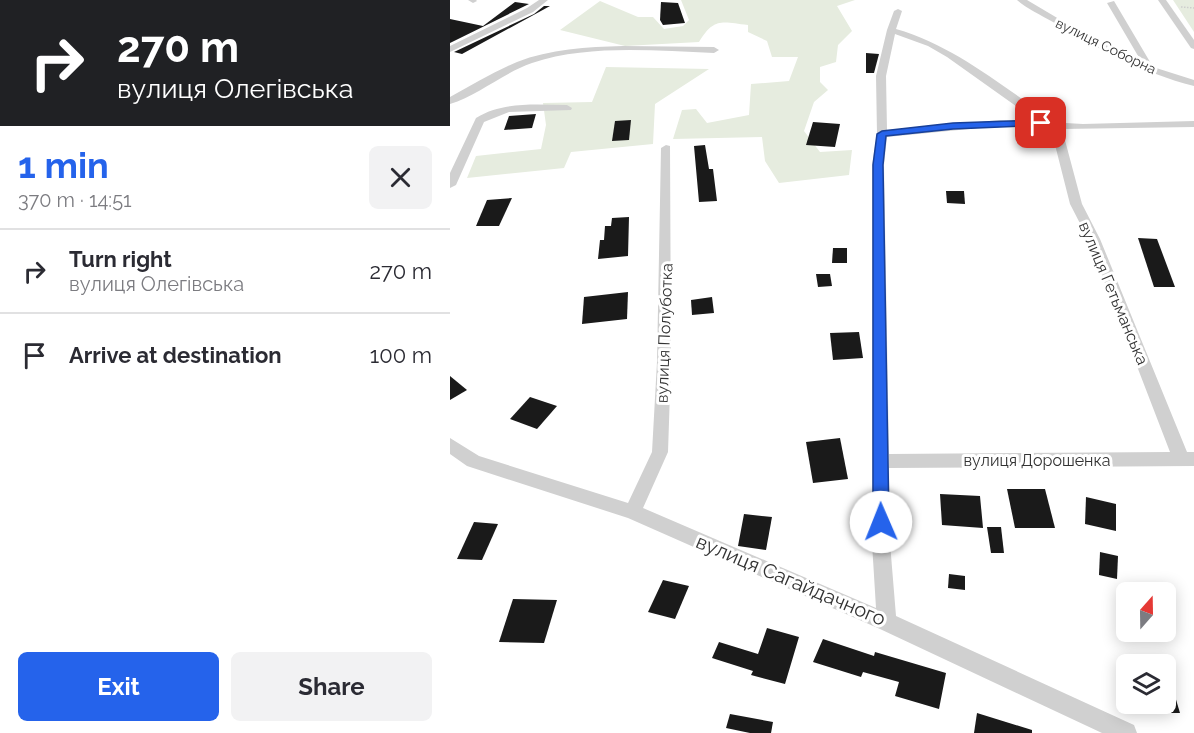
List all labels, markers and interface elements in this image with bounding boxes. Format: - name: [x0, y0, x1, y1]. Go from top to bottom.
- street label: вулиця Соборна: [1053, 15, 1159, 77]
- text: 270 m: [117, 23, 239, 72]
- icon: right: [18, 24, 96, 102]
- text: вулиця Олегівська: [117, 73, 353, 104]
- pin: [1015, 97, 1066, 148]
- icon: arrive: [1024, 106, 1057, 139]
- text: 1 min: [18, 144, 109, 186]
- button: close: [369, 146, 432, 209]
- text: 370 m · 14:51: [18, 188, 132, 212]
- street label: вулиця Гетьманська: [1075, 219, 1152, 368]
- text: Turn right: [69, 246, 172, 272]
- icon: right: [18, 255, 51, 288]
- text: 270 m: [370, 258, 432, 284]
- street label: вулиця Полуботка: [653, 263, 676, 403]
- text: вулиця Олегівська: [69, 272, 244, 296]
- icon: arrive: [18, 339, 51, 372]
- text: Arrive at destination: [69, 342, 282, 368]
- text: 100 m: [370, 342, 432, 368]
- street label: вулиця Дорошенка: [964, 451, 1110, 470]
- position arrow: [849, 490, 913, 554]
- street label: вулиця Сагайдачного: [693, 529, 890, 631]
- north arrow: [1116, 582, 1176, 642]
- map controls: [1116, 582, 1176, 714]
- button: Exit: [18, 652, 219, 721]
- button: Share: [231, 652, 432, 721]
- button: layers: [1116, 654, 1176, 714]

